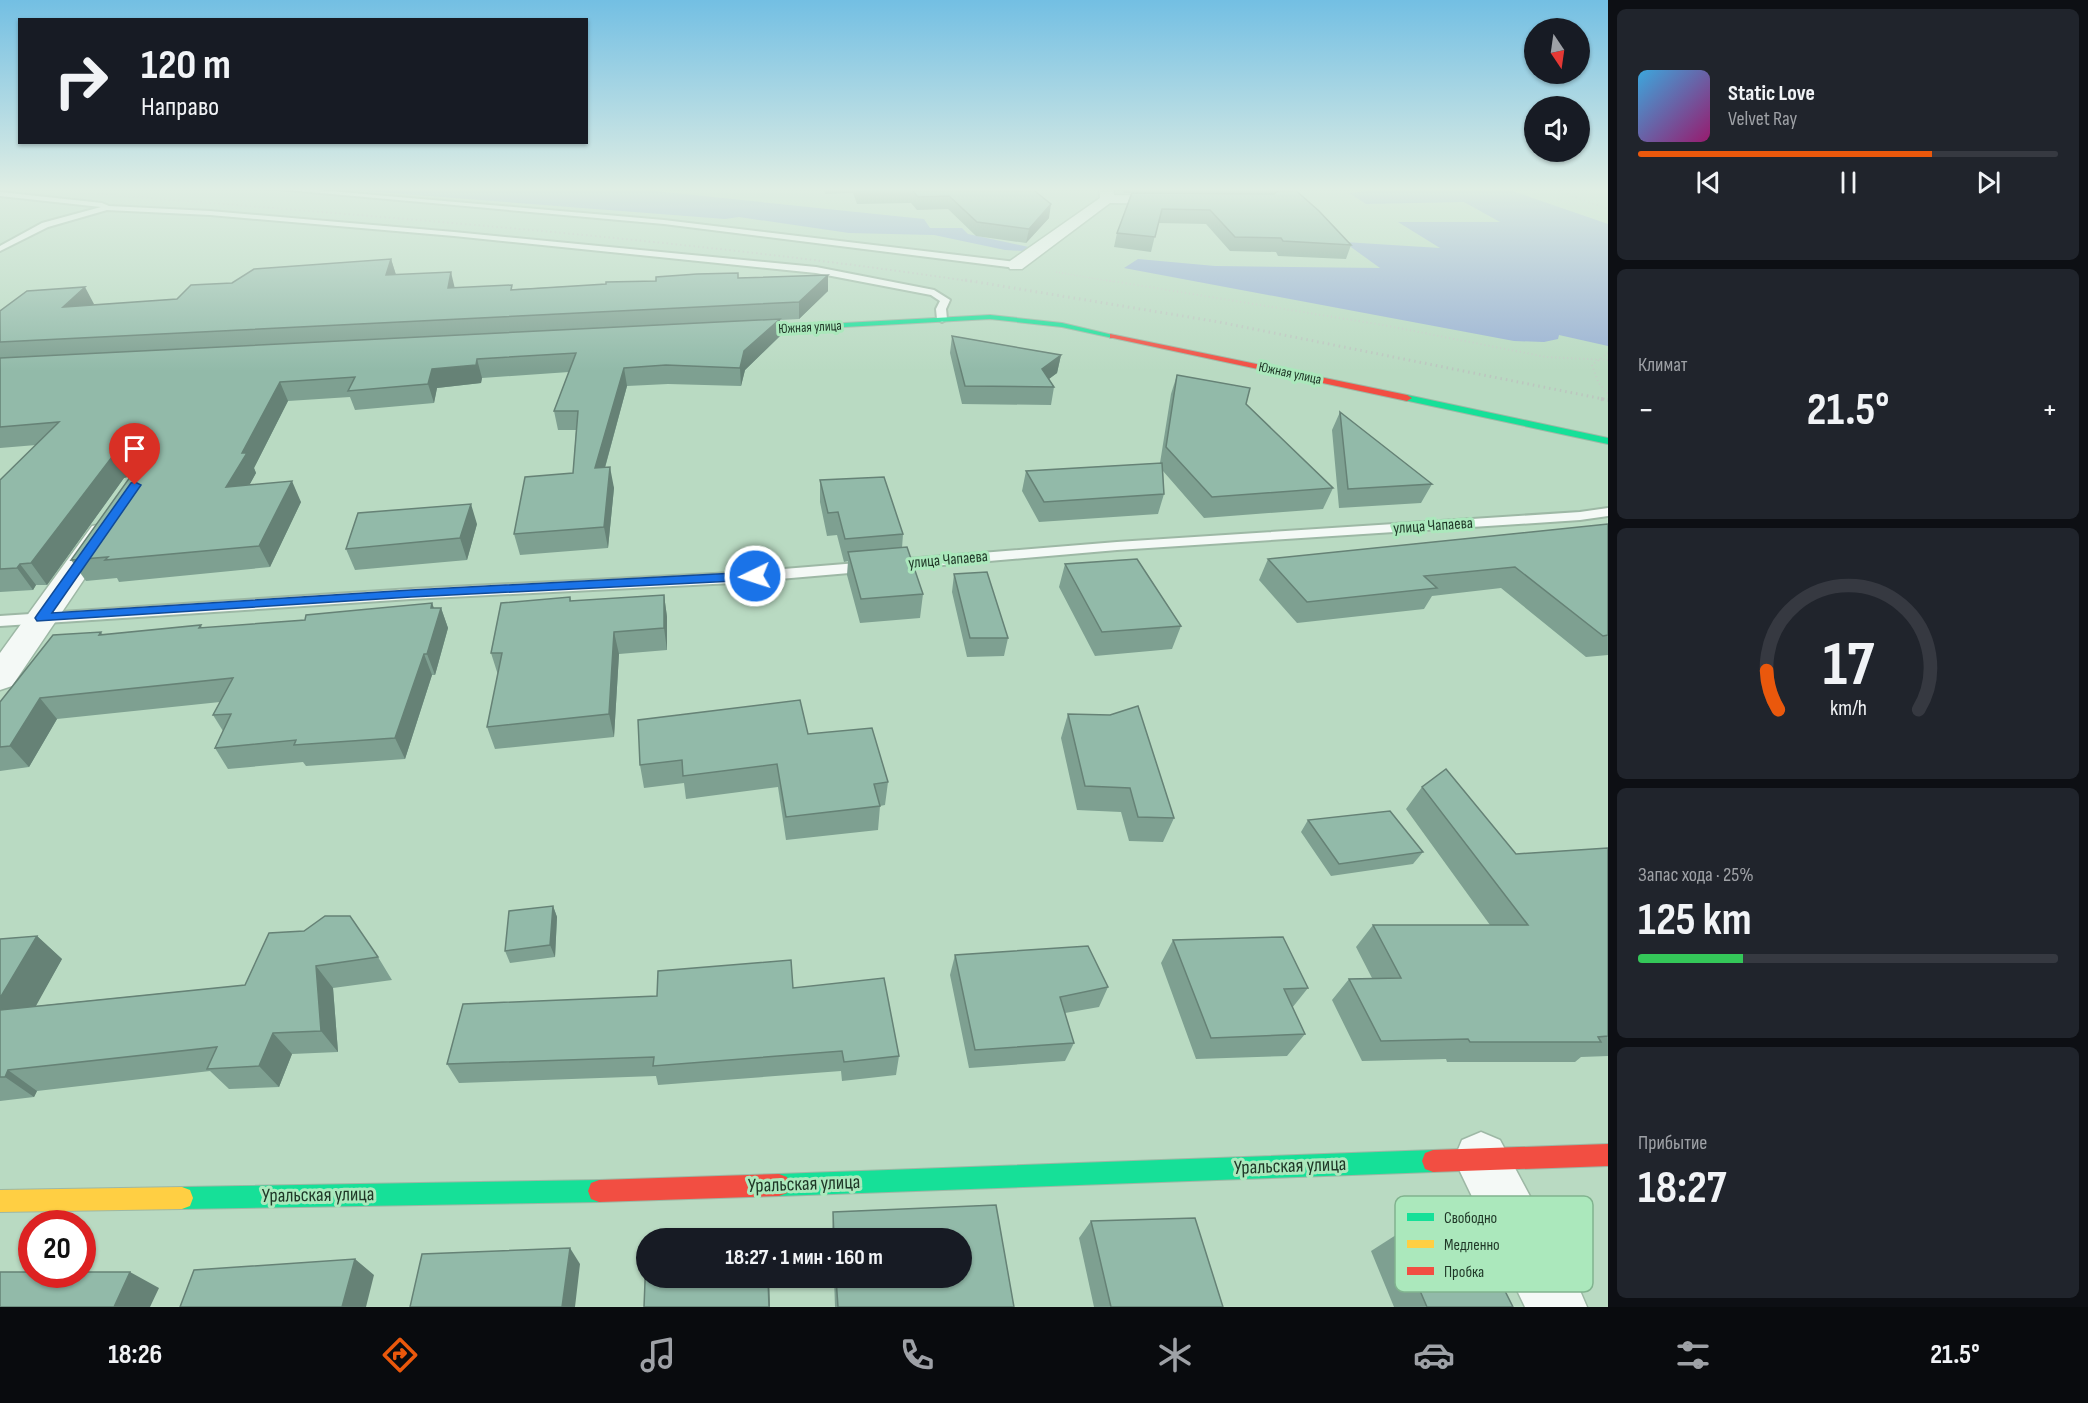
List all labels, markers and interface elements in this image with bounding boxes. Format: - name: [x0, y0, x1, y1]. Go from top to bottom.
- north arrow: [1524, 18, 1590, 84]
- map controls: [1524, 18, 1590, 162]
- text: 120 m: [141, 40, 231, 91]
- icon: right: [42, 42, 120, 120]
- text: Static Love: [1728, 80, 1815, 107]
- text: Направо: [141, 91, 219, 123]
- button: sound: [1524, 96, 1590, 162]
- text: Velvet Ray: [1728, 107, 1797, 131]
- icon: previous: [1692, 166, 1725, 199]
- icon: pause: [1832, 166, 1865, 199]
- icon: next: [1972, 166, 2005, 199]
- street label: Южная улица: [778, 317, 842, 337]
- text: Климат: [1638, 353, 1688, 377]
- street label: Южная улица: [1257, 358, 1323, 388]
- text: 21.5°: [1807, 383, 1889, 438]
- text: −: [1638, 390, 1654, 430]
- text: +: [2042, 390, 2058, 430]
- pin: [109, 423, 160, 485]
- icon: arrive: [118, 432, 151, 465]
- street label: улица Чапаева: [1393, 514, 1473, 538]
- position arrow: [723, 544, 787, 608]
- street label: улица Чапаева: [907, 547, 989, 573]
- text: 17: [1822, 629, 1874, 704]
- text: km/h: [1829, 697, 1867, 722]
- text: Запас хода · 25%: [1638, 863, 1754, 887]
- text: 125 km: [1638, 893, 1751, 948]
- text: Прибытие: [1638, 1131, 1707, 1155]
- street label: Уральская улица: [1233, 1152, 1347, 1180]
- text: 18:27: [1638, 1161, 1726, 1216]
- street label: Уральская улица: [747, 1170, 861, 1198]
- street label: Уральская улица: [261, 1182, 375, 1208]
- legend: [1395, 1196, 1593, 1292]
- text: Свободно: [1444, 1209, 1497, 1228]
- speed limit sign: 20: [18, 1210, 96, 1288]
- text: Медленно: [1444, 1236, 1500, 1255]
- text: 18:27 · 1 мин · 160 m: [725, 1244, 883, 1271]
- text: Пробка: [1444, 1263, 1484, 1282]
- icon: directions: [379, 1334, 421, 1376]
- icon: music: [637, 1334, 679, 1376]
- icon: phone: [896, 1334, 938, 1376]
- icon: climate: [1154, 1334, 1196, 1376]
- icon: car: [1413, 1334, 1455, 1376]
- icon: filters: [1672, 1334, 1714, 1376]
- text: 18:26: [108, 1339, 162, 1371]
- text: 21.5°: [1930, 1339, 1980, 1371]

